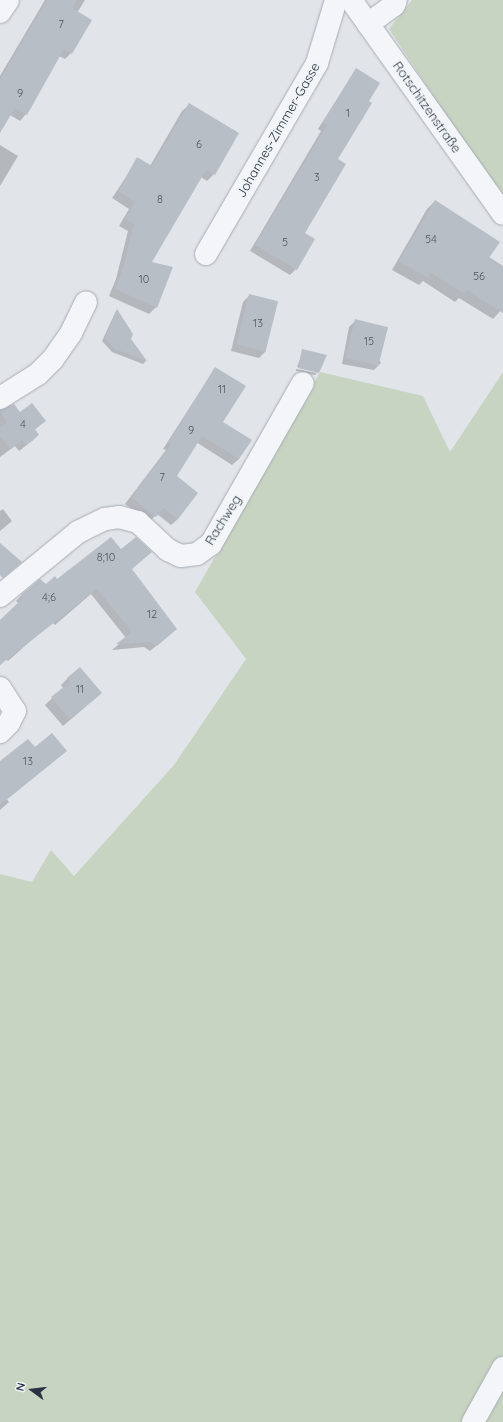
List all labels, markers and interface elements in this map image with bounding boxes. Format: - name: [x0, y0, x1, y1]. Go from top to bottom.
- house number: 7: [58, 17, 64, 31]
- street label: Rotschitzenstraße: [390, 58, 464, 156]
- street label: Johannes-Zimmer-Gasse: [233, 60, 323, 200]
- house number: 9: [17, 86, 23, 100]
- house number: 1: [346, 106, 350, 120]
- house number: 6: [196, 137, 202, 151]
- house number: 3: [314, 170, 320, 184]
- house number: 8: [157, 192, 163, 206]
- house number: 54: [425, 232, 437, 246]
- house number: 5: [282, 235, 288, 249]
- house number: 56: [473, 269, 485, 283]
- house number: 10: [139, 272, 149, 286]
- house number: 13: [253, 316, 263, 330]
- house number: 15: [364, 334, 374, 348]
- house number: 11: [218, 382, 226, 396]
- house number: 4: [20, 417, 26, 431]
- house number: 9: [188, 423, 194, 437]
- house number: 7: [159, 470, 165, 484]
- street label: Rachweg: [202, 492, 244, 548]
- house number: 8;10: [97, 550, 115, 564]
- house number: 4;6: [42, 590, 56, 604]
- house number: 12: [147, 607, 157, 621]
- house number: 11: [76, 682, 84, 696]
- house number: 13: [23, 754, 33, 768]
- north arrow: [12, 1370, 52, 1410]
- text: N: [13, 1381, 28, 1393]

